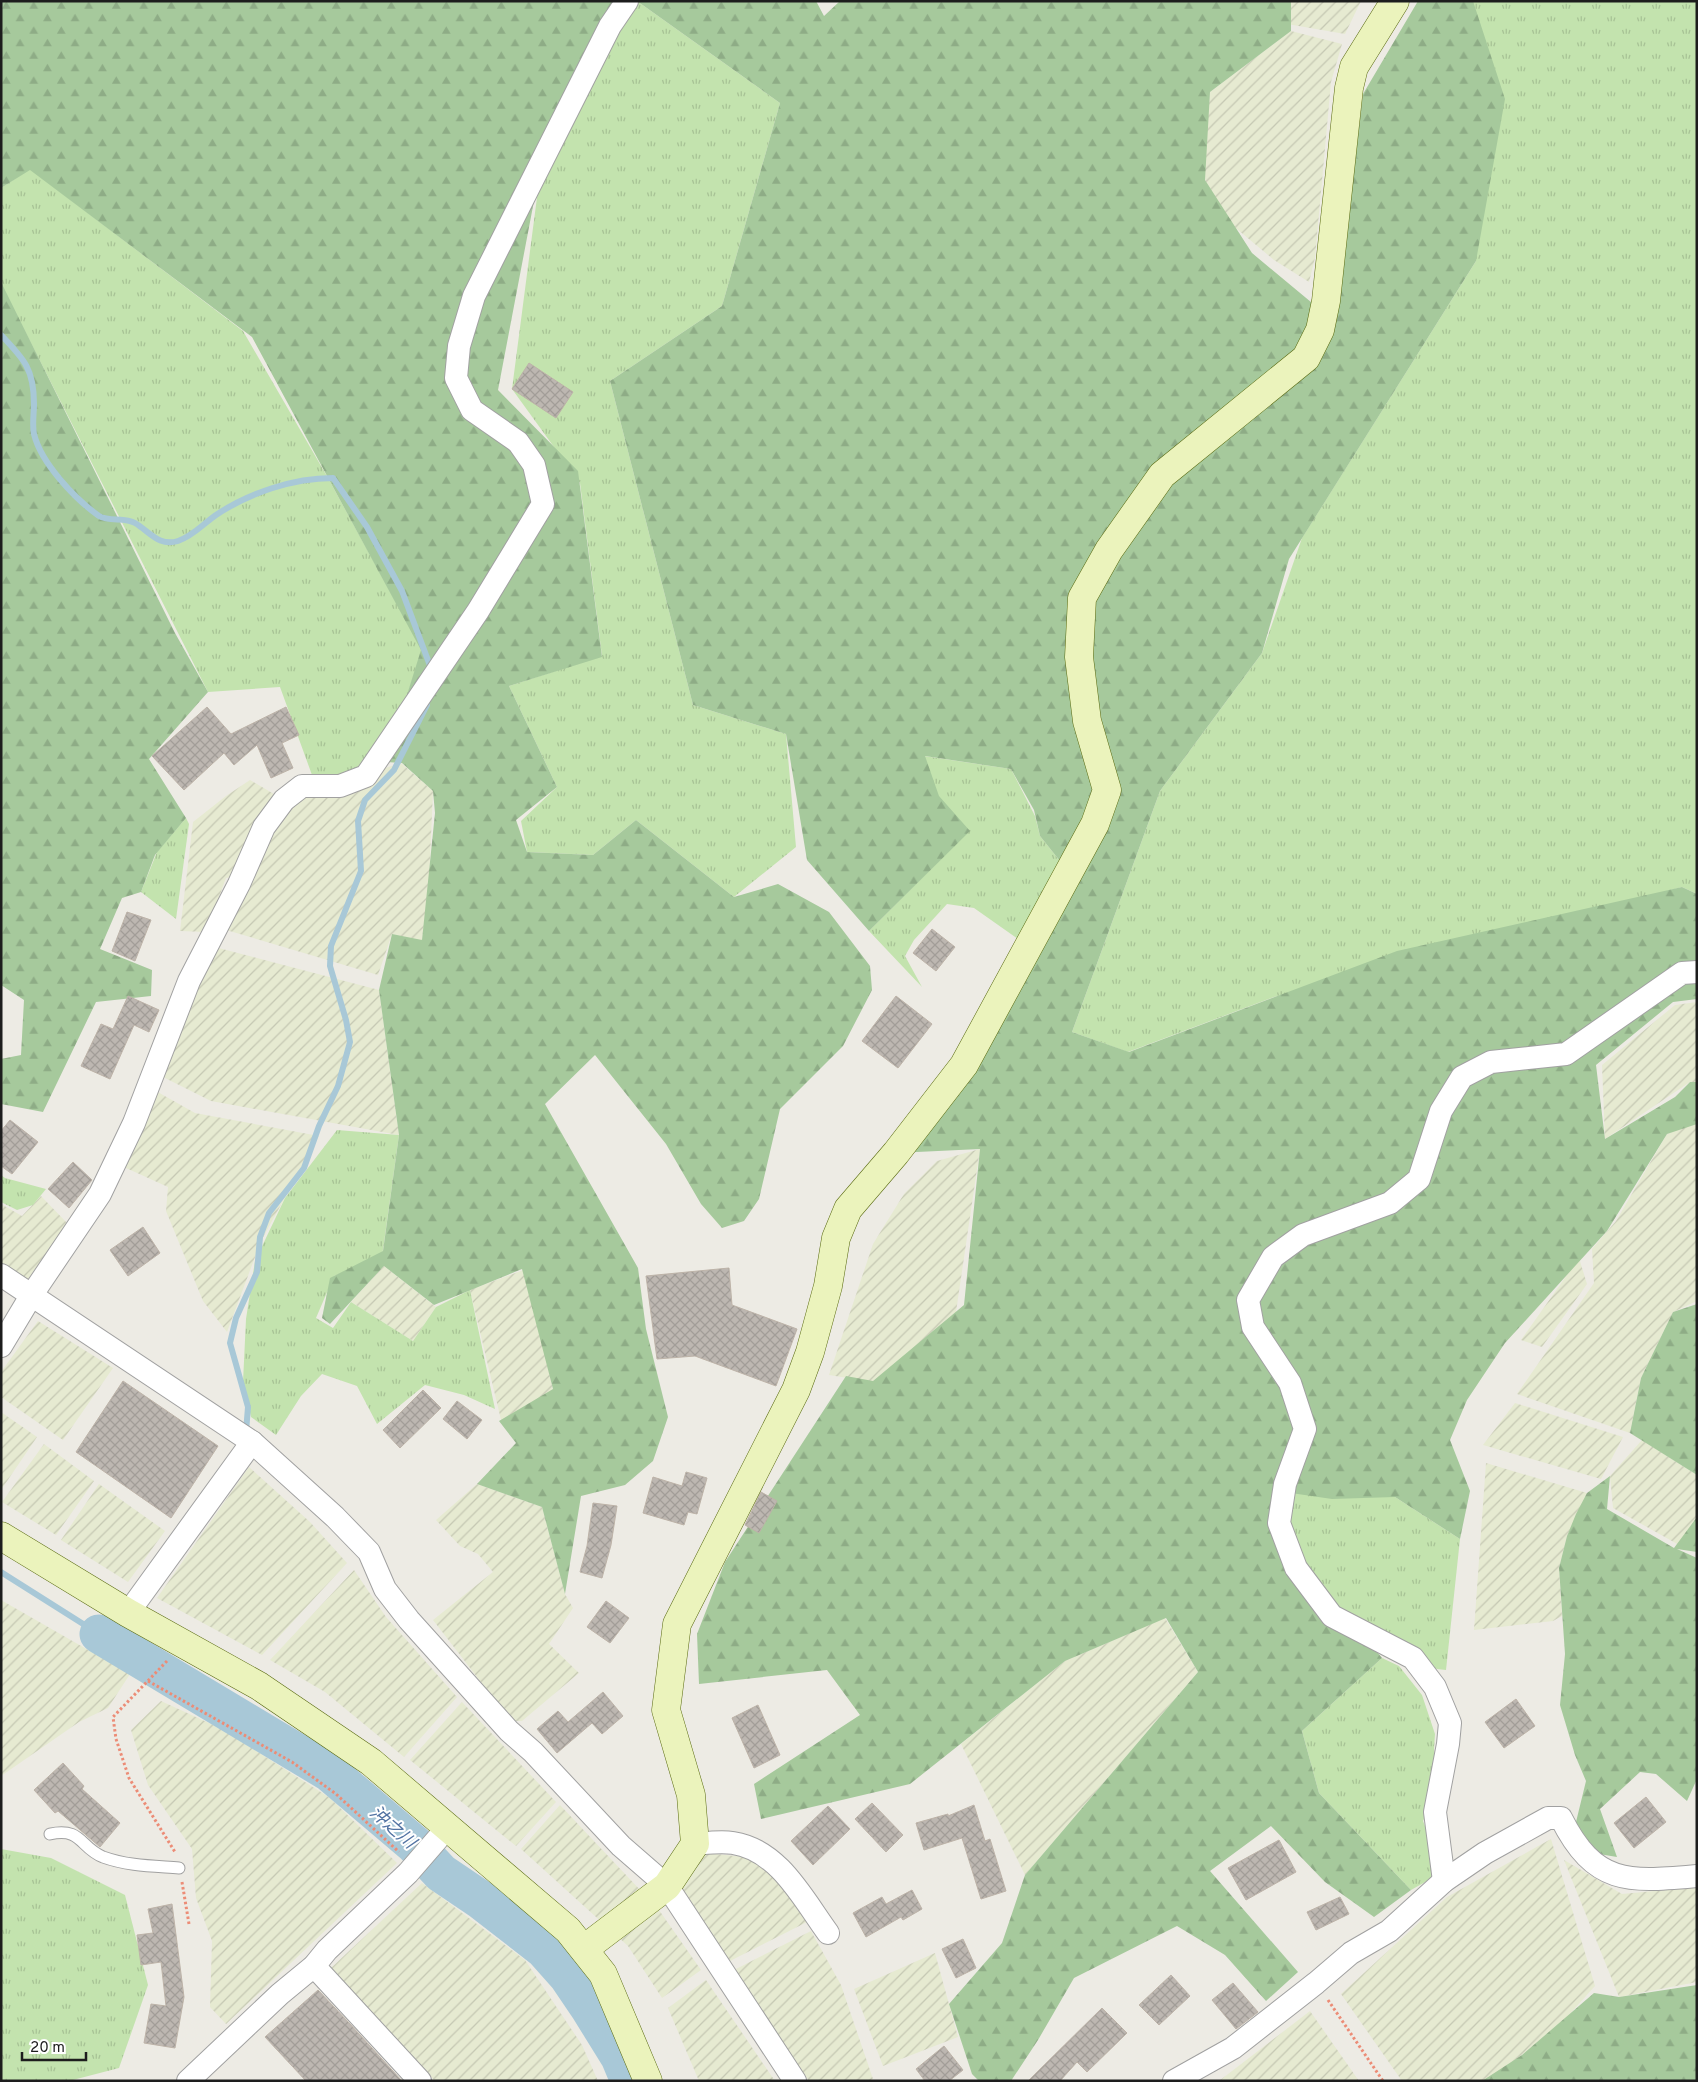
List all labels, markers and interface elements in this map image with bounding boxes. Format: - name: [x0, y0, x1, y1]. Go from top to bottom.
- water label: 沖之川: [364, 1802, 421, 1856]
- scale bar: [22, 2030, 86, 2062]
- text: 20 m: [30, 2039, 65, 2058]

